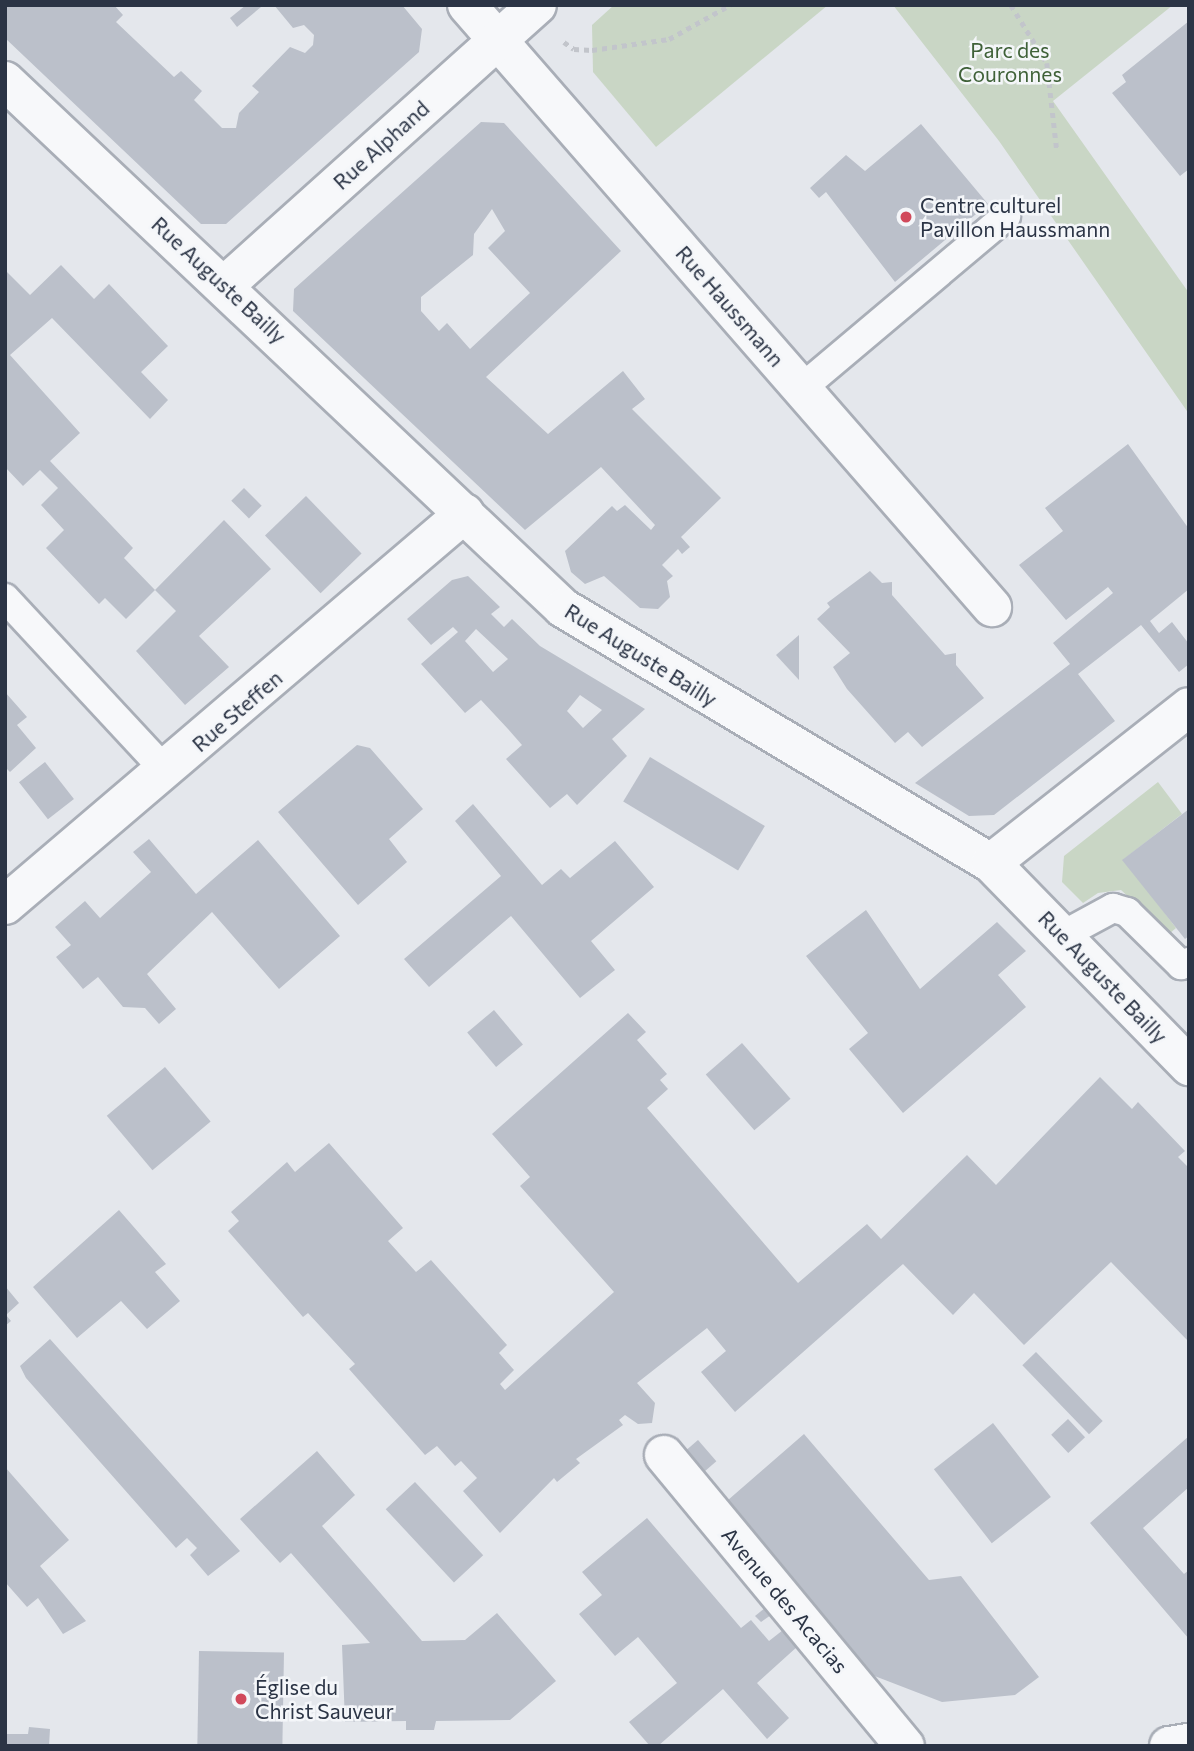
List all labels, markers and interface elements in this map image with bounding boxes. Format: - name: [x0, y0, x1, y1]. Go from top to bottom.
- park label: Parc des Couronnes: [958, 37, 1062, 87]
- street label: Rue Alphand: [328, 95, 434, 195]
- place label: Centre culturel Pavillon Haussmann: [920, 192, 1110, 242]
- marker: Centre culturel Pavillon Haussmann: [898, 209, 914, 225]
- street label: Rue Auguste Bailly: [147, 211, 291, 349]
- street label: Rue Haussmann: [671, 240, 789, 372]
- street label: Rue Auguste Bailly: [560, 598, 722, 712]
- street label: Rue Steffen: [187, 665, 287, 757]
- street label: Rue Auguste Bailly: [1033, 906, 1173, 1048]
- street label: Avenue des Acacias: [717, 1522, 853, 1678]
- place label: Église du Christ Sauveur: [255, 1674, 394, 1724]
- marker: Église du Christ Sauveur: [233, 1691, 249, 1707]

